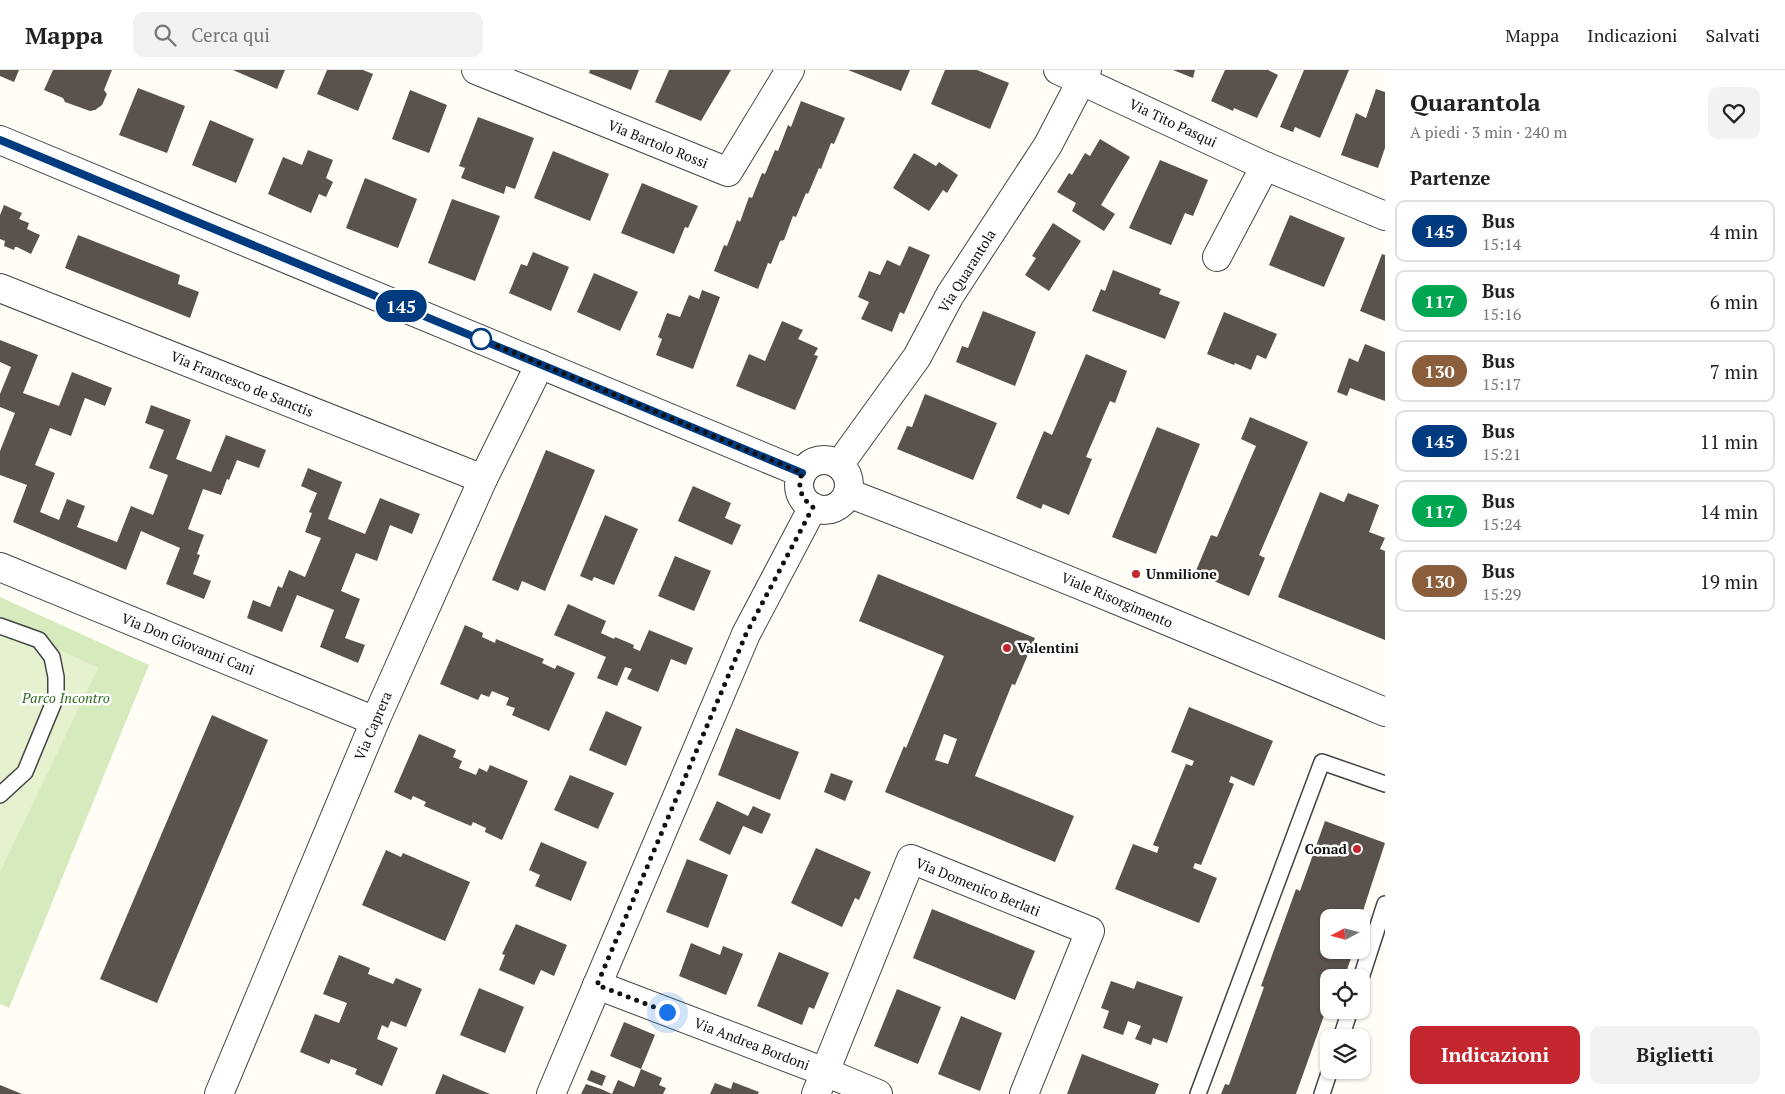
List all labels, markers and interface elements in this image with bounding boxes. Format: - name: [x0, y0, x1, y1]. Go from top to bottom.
- search box: [133, 12, 483, 57]
- text: Mappa: [25, 19, 103, 51]
- icon: search: [151, 21, 179, 49]
- text: Cerca qui: [191, 22, 270, 47]
- text: Mappa: [1505, 23, 1559, 47]
- text: Indicazioni: [1587, 23, 1678, 47]
- text: Salvati: [1706, 23, 1760, 47]
- text: Quarantola: [1410, 86, 1541, 118]
- button: heart: [1708, 87, 1760, 139]
- street label: Via Tito Pasqui: [1126, 94, 1220, 151]
- street label: Via Bartolo Rossi: [605, 115, 711, 172]
- text: A piedi · 3 min · 240 m: [1410, 121, 1567, 143]
- text: Partenze: [1410, 165, 1491, 190]
- text: Bus: [1482, 208, 1515, 233]
- text: 145: [1424, 219, 1455, 243]
- text: 4 min: [1710, 219, 1758, 244]
- street label: Via Quarantola: [933, 226, 1000, 316]
- text: 15:14: [1482, 233, 1521, 255]
- text: Bus: [1482, 278, 1515, 303]
- text: 117: [1424, 289, 1455, 313]
- text: 6 min: [1710, 289, 1758, 314]
- line badge: 145: [372, 290, 430, 322]
- text: 145: [386, 294, 416, 318]
- text: 15:16: [1482, 303, 1521, 325]
- unlabelled marker: [470, 328, 492, 350]
- street label: Via Francesco de Sanctis: [168, 346, 316, 421]
- text: Bus: [1482, 348, 1515, 373]
- text: 130: [1424, 359, 1455, 383]
- text: 7 min: [1710, 359, 1758, 384]
- text: 15:17: [1482, 373, 1521, 395]
- text: Bus: [1482, 418, 1515, 443]
- text: 145: [1424, 429, 1455, 453]
- text: 11 min: [1700, 429, 1758, 454]
- text: 15:21: [1482, 443, 1521, 465]
- text: Bus: [1482, 488, 1515, 513]
- text: 117: [1424, 499, 1455, 523]
- text: 14 min: [1700, 499, 1758, 524]
- text: 15:24: [1482, 513, 1521, 535]
- text: Bus: [1482, 558, 1515, 583]
- place label: Unmilione: [1146, 564, 1217, 583]
- street label: Viale Risorgimento: [1058, 567, 1176, 632]
- marker: Unmilione: [1130, 568, 1142, 580]
- text: 130: [1424, 569, 1455, 593]
- text: 19 min: [1700, 569, 1758, 594]
- text: 15:29: [1482, 583, 1521, 605]
- street label: Via Don Giovanni Cani: [119, 608, 258, 679]
- place label: Valentini: [1017, 638, 1079, 657]
- marker: Valentini: [1001, 642, 1013, 654]
- park label: Parco Incontro: [21, 688, 110, 707]
- street label: Via Caprera: [350, 688, 396, 763]
- place label: Conad: [1305, 839, 1348, 858]
- marker: Conad: [1351, 843, 1363, 855]
- street label: Via Domenico Berlati: [913, 853, 1043, 920]
- north arrow: [1320, 909, 1370, 959]
- map controls: [1320, 909, 1370, 1079]
- button: locate: [1320, 969, 1370, 1019]
- your location: [655, 1000, 680, 1025]
- street label: Via Andrea Bordoni: [692, 1013, 813, 1074]
- button: Indicazioni: [1410, 1026, 1580, 1084]
- button: Biglietti: [1590, 1026, 1760, 1084]
- button: layers: [1320, 1029, 1370, 1079]

